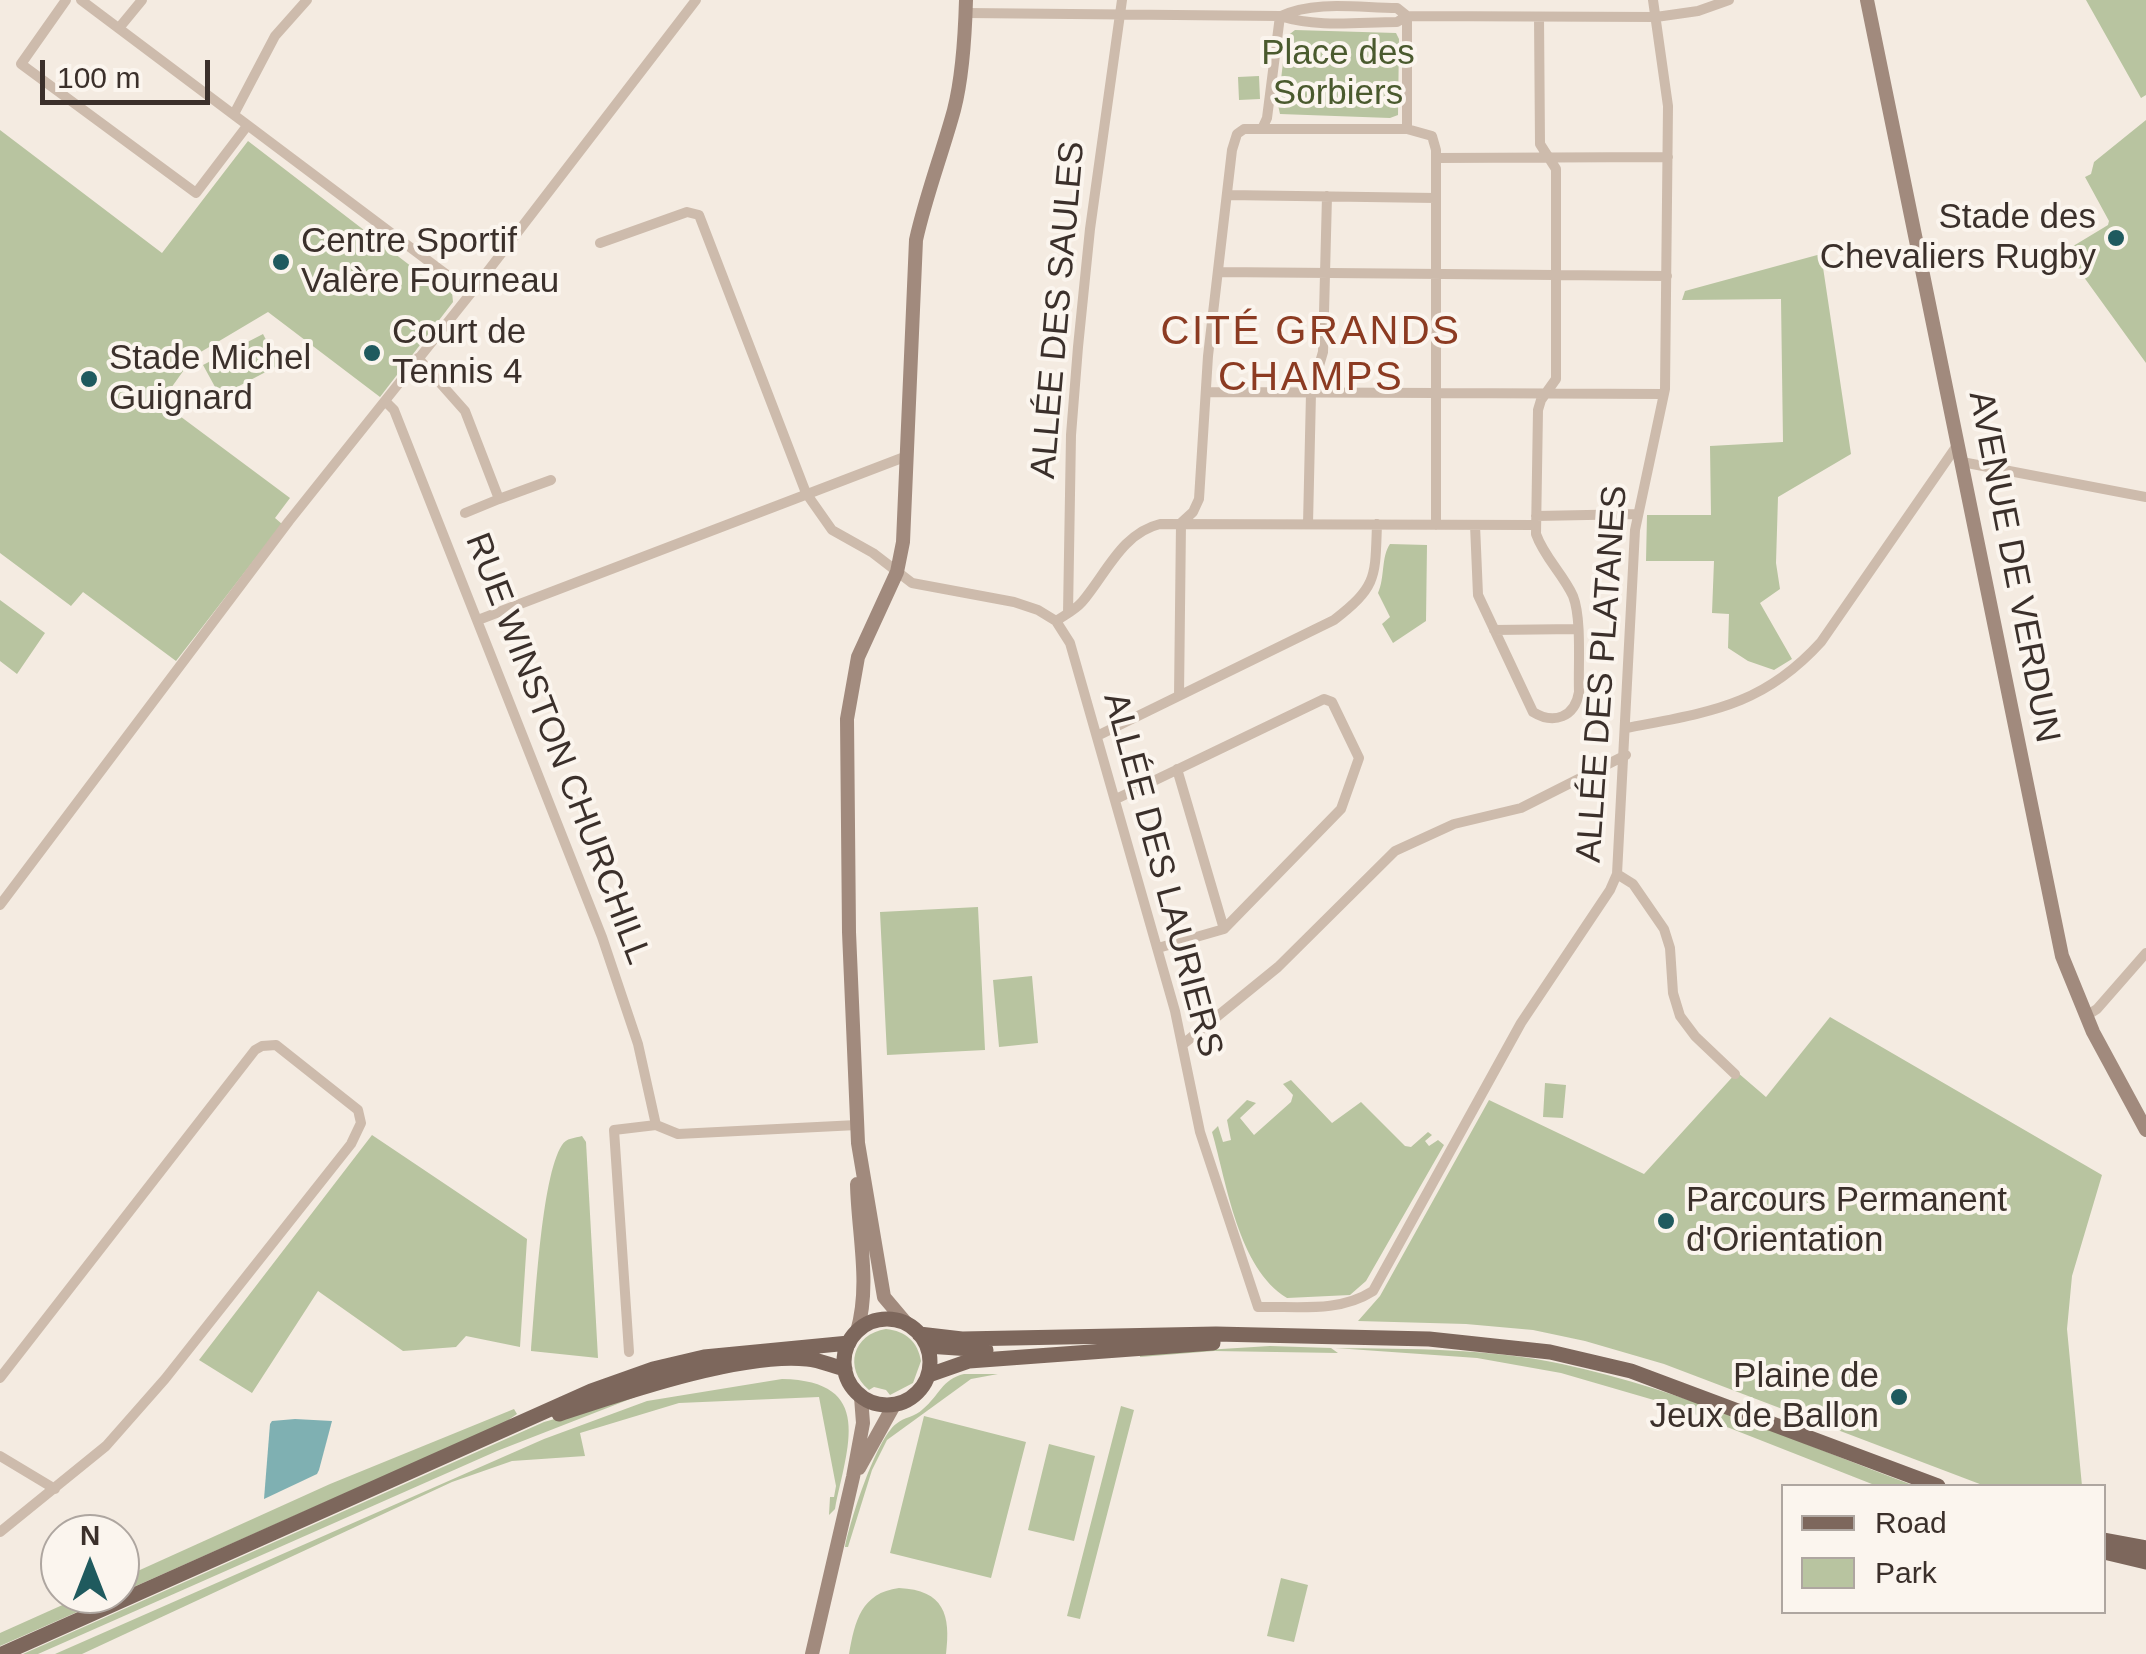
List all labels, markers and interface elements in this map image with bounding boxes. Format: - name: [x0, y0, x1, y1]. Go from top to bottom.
- park label: Place des Sorbiers: [1261, 33, 1415, 115]
- scale bar: [45, 40, 215, 102]
- text: 100 m: [57, 61, 140, 94]
- street label: ALLÉE DES SAULES: [1023, 140, 1095, 480]
- place label: Stade des Chevaliers Rugby: [1820, 197, 2096, 279]
- place label: Centre Sportif Valère Fourneau: [301, 221, 559, 303]
- marker: Stade des Chevaliers Rugby: [2105, 227, 2127, 249]
- marker: Centre Sportif Valère Fourneau: [270, 251, 292, 273]
- district label: CITÉ GRANDS CHAMPS: [1161, 309, 1461, 403]
- place label: Court de Tennis 4: [392, 312, 526, 394]
- place label: Stade Michel Guignard: [109, 338, 311, 420]
- marker: Court de Tennis 4: [361, 342, 383, 364]
- marker: Stade Michel Guignard: [78, 368, 100, 390]
- street label: AVENUE DE VERDUN: [1958, 388, 2068, 746]
- street label: ALLÉE DES PLATANES: [1569, 484, 1637, 864]
- street label: RUE WINSTON CHURCHILL: [455, 528, 659, 970]
- street label: ALLÉE DES LAURIERS: [1093, 688, 1231, 1062]
- place label: Parcours Permanent d'Orientation: [1686, 1180, 2007, 1262]
- marker: Parcours Permanent d'Orientation: [1655, 1210, 1677, 1232]
- place label: Plaine de Jeux de Ballon: [1649, 1356, 1879, 1438]
- marker: Plaine de Jeux de Ballon: [1888, 1386, 1910, 1408]
- legend: [1781, 1484, 2106, 1614]
- text: Road: [1875, 1506, 1947, 1539]
- north arrow: [40, 1514, 140, 1614]
- text: N: [80, 1520, 100, 1551]
- text: Park: [1875, 1556, 1937, 1589]

